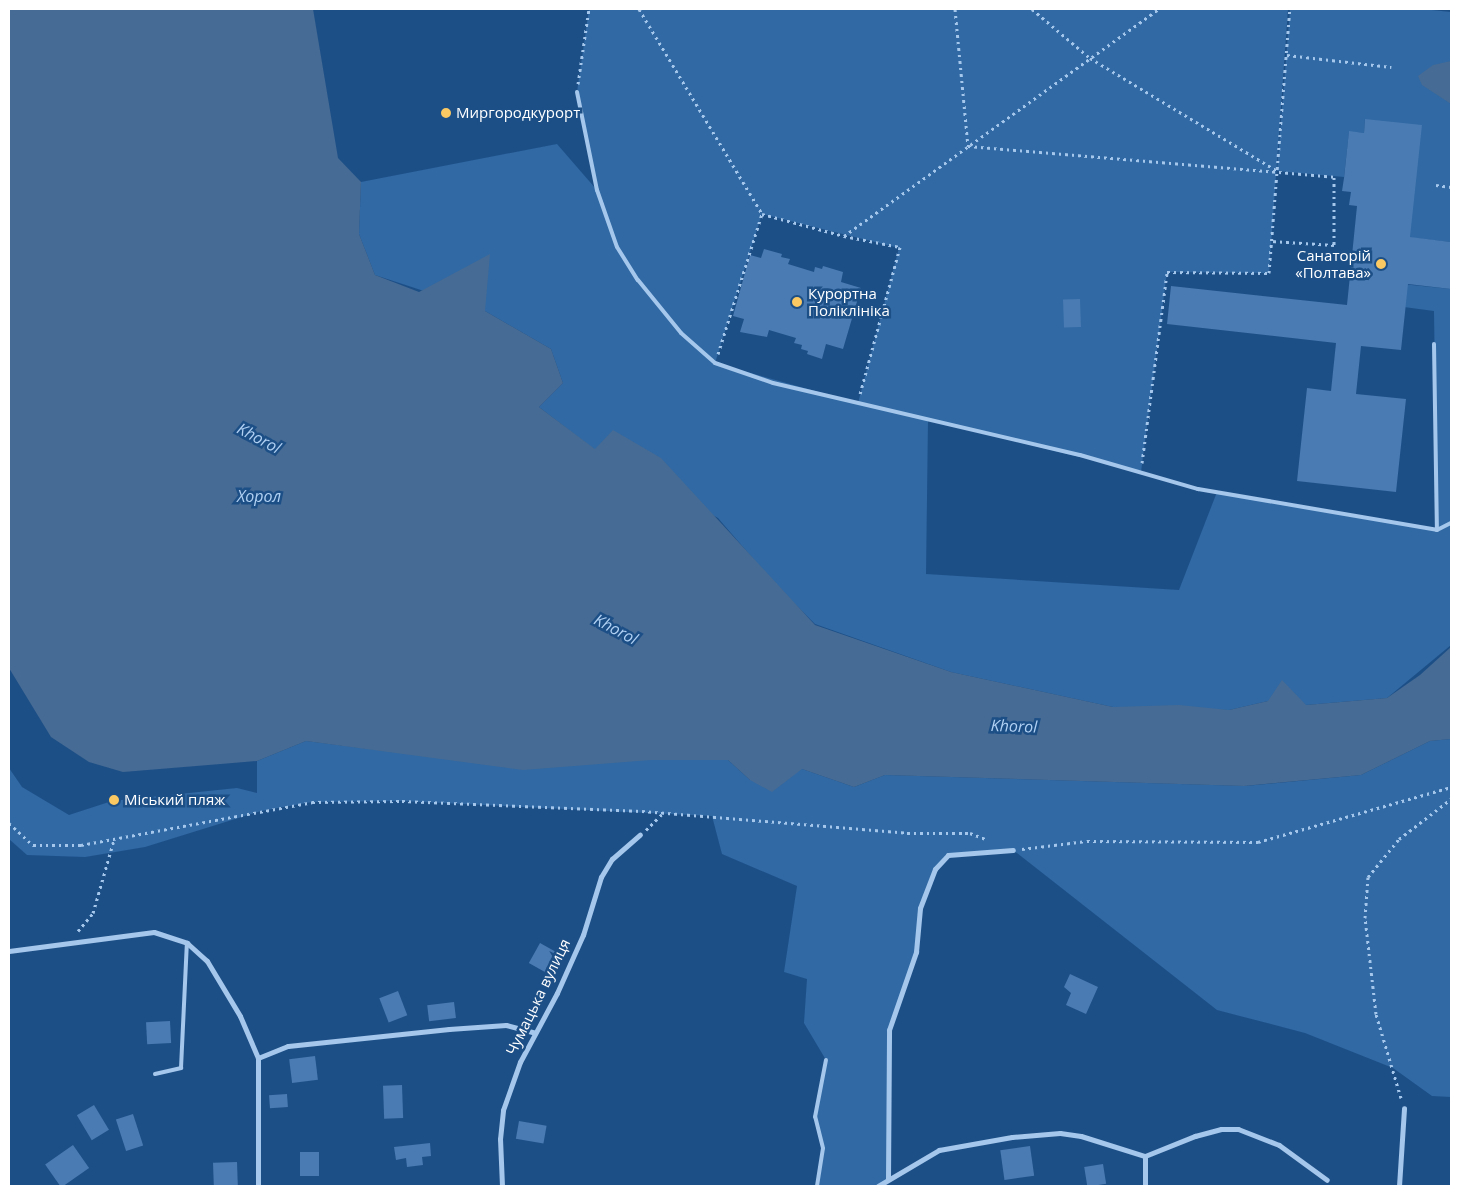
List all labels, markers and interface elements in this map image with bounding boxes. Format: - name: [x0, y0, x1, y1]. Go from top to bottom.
- place label: Миргородкурорт: [456, 104, 580, 122]
- marker: Миргородкурорт: [440, 107, 452, 119]
- place label: Санаторій «Полтава»: [1295, 246, 1371, 281]
- marker: Санаторій «Полтава»: [1375, 258, 1387, 270]
- place label: Курортна Поліклініка: [808, 284, 890, 319]
- marker: Курортна Поліклініка: [790, 295, 804, 309]
- water label: Khorol: [234, 419, 284, 457]
- water label: Хорол: [237, 486, 281, 506]
- water label: Khorol: [591, 610, 641, 648]
- water label: Khorol: [990, 716, 1038, 736]
- place label: Міський пляж: [124, 791, 225, 809]
- marker: Міський пляж: [108, 794, 120, 806]
- street label: Чумацька вулиця: [502, 936, 574, 1058]

